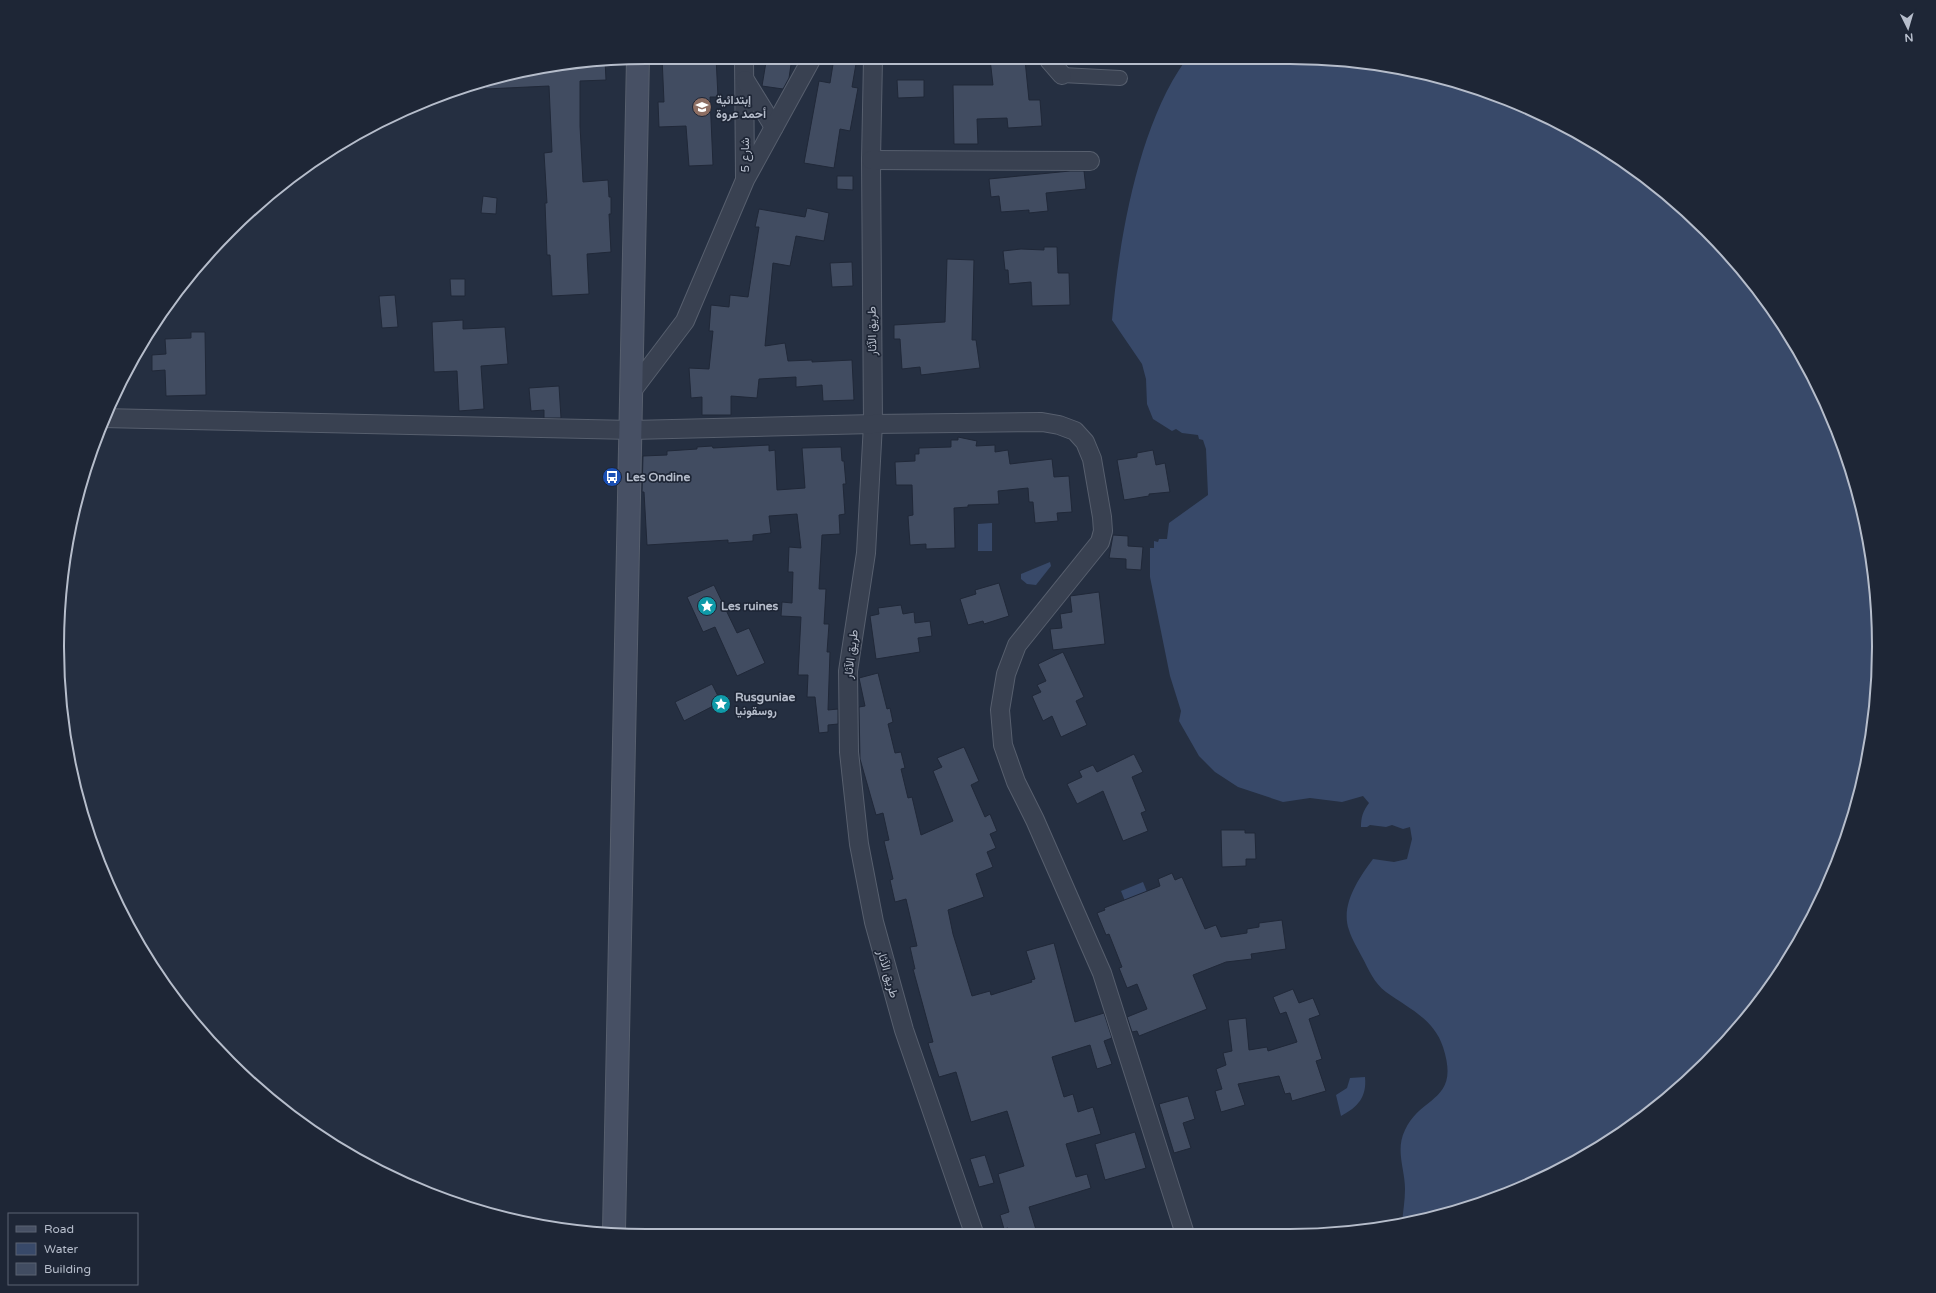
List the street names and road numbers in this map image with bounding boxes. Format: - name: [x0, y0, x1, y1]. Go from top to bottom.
- street label: شارع 5: [738, 138, 754, 172]
- street label: طريق الآثار: [865, 306, 880, 357]
- street label: طريق الآثار: [841, 628, 862, 680]
- street label: طريق الآثار: [873, 947, 902, 1000]

